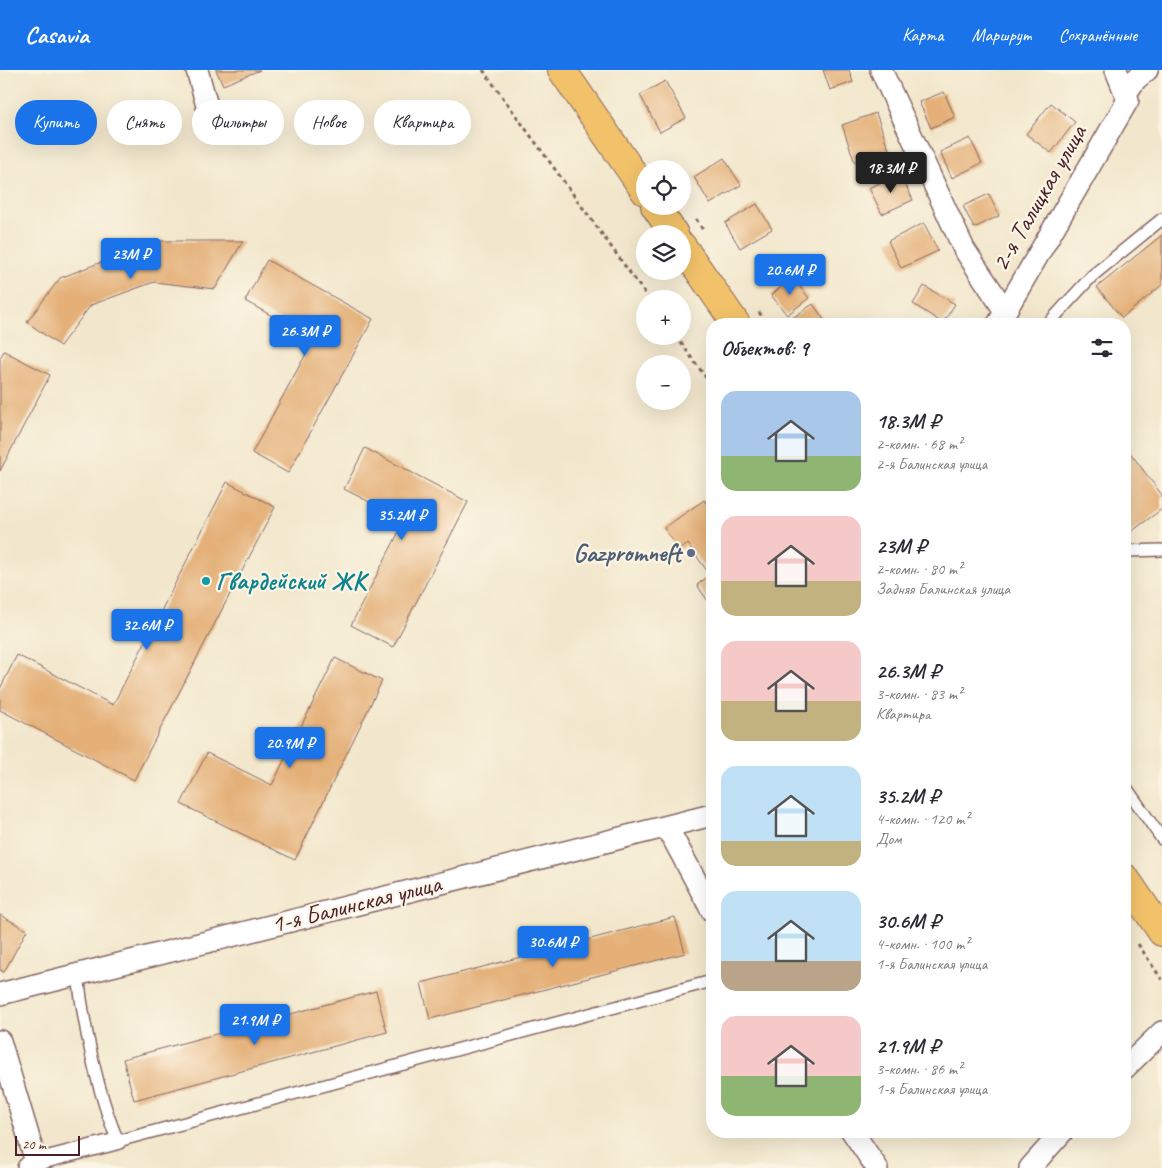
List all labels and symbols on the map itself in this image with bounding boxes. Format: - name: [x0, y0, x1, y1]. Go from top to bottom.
- street label: 2-я Талицкая улица: [984, 118, 1095, 277]
- pin: 18.3M ₽: [845, 152, 937, 194]
- pin: 23M ₽: [96, 238, 166, 280]
- pin: 20.6M ₽: [744, 254, 836, 296]
- pin: 26.3M ₽: [259, 314, 351, 357]
- pin: 35.2M ₽: [356, 498, 448, 541]
- place label: Gazpromneft: [574, 537, 683, 569]
- marker: Gazpromneft: [685, 547, 697, 559]
- place label: Гвардейский ЖК: [216, 565, 369, 597]
- marker: Гвардейский ЖК: [200, 575, 212, 587]
- pin: 32.6M ₽: [101, 608, 193, 651]
- pin: 20.9M ₽: [244, 726, 336, 769]
- street label: 1-я Балинская улица: [268, 867, 446, 941]
- pin: 30.6M ₽: [507, 926, 599, 968]
- pin: 21.9M ₽: [209, 1004, 301, 1046]
- scale bar: [15, 1133, 80, 1156]

